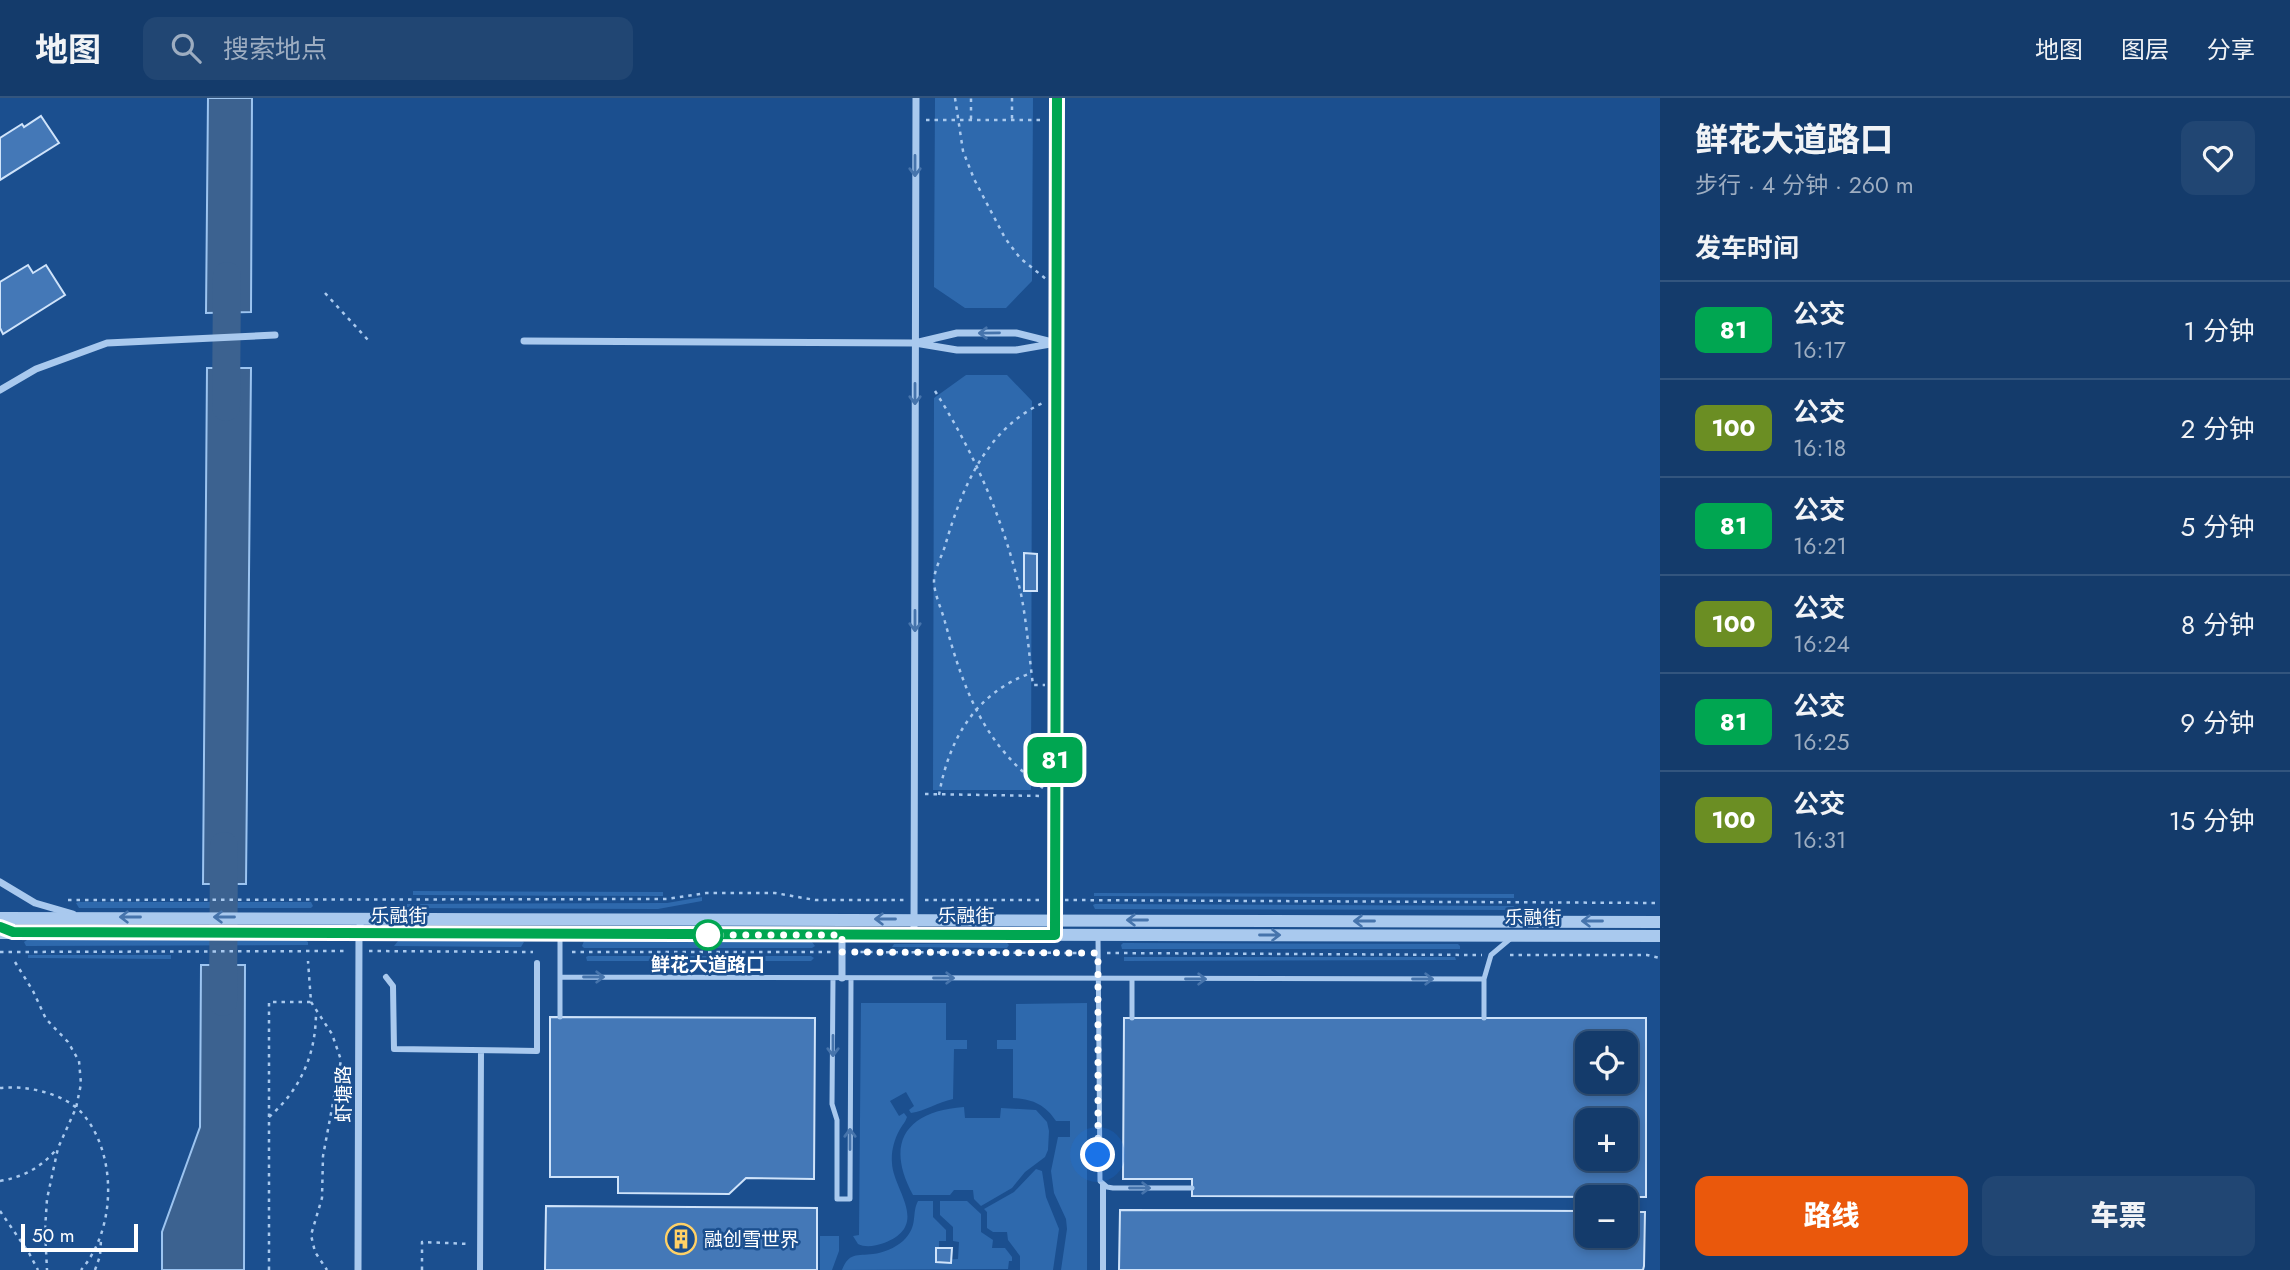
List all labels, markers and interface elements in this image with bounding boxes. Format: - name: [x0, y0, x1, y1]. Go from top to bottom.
- search box: [143, 17, 633, 80]
- text: 地图: [35, 26, 101, 73]
- icon: search: [167, 29, 205, 67]
- text: 搜索地点: [223, 30, 327, 68]
- text: 地图: [2035, 32, 2083, 67]
- text: 图层: [2121, 32, 2169, 67]
- text: 分享: [2207, 32, 2255, 67]
- text: 鲜花大道路口: [1695, 116, 1893, 163]
- button: heart: [2181, 121, 2255, 195]
- one-way arrow: [909, 154, 922, 177]
- text: 步行 · 4 分钟 · 260 m: [1695, 168, 1914, 202]
- text: 发车时间: [1695, 229, 1799, 267]
- text: 公交: [1793, 295, 1845, 333]
- text: 81: [1720, 312, 1747, 347]
- text: 1 分钟: [2183, 312, 2255, 350]
- one-way arrow: [978, 326, 1001, 340]
- text: 16:17: [1793, 333, 1846, 367]
- one-way arrow: [908, 382, 922, 405]
- text: 公交: [1793, 393, 1845, 431]
- text: 100: [1712, 410, 1756, 445]
- text: 2 分钟: [2180, 410, 2255, 448]
- text: 16:18: [1793, 431, 1846, 465]
- text: 公交: [1793, 491, 1845, 529]
- text: 81: [1720, 508, 1747, 543]
- text: 5 分钟: [2181, 508, 2255, 546]
- text: 16:21: [1793, 529, 1847, 563]
- text: 公交: [1793, 589, 1845, 627]
- text: 100: [1712, 606, 1756, 641]
- text: 8 分钟: [2181, 606, 2255, 644]
- one-way arrow: [908, 609, 922, 632]
- text: 16:24: [1793, 627, 1850, 661]
- text: 公交: [1793, 687, 1845, 725]
- text: 81: [1720, 704, 1747, 739]
- text: 9 分钟: [2180, 704, 2255, 742]
- text: 16:25: [1793, 725, 1850, 759]
- line badge: 81: [1024, 737, 1086, 783]
- text: 81: [1041, 742, 1069, 777]
- text: 公交: [1793, 785, 1845, 823]
- text: 100: [1712, 802, 1756, 837]
- text: 15 分钟: [2169, 802, 2255, 840]
- text: 16:31: [1793, 823, 1846, 857]
- street label: 乐融街: [370, 902, 428, 929]
- street label: 乐融街: [937, 902, 995, 929]
- street label: 乐融街: [1504, 904, 1562, 931]
- one-way arrow: [119, 910, 142, 924]
- one-way arrow: [213, 910, 236, 924]
- one-way arrow: [874, 912, 897, 926]
- one-way arrow: [1126, 913, 1149, 927]
- one-way arrow: [1353, 914, 1376, 928]
- one-way arrow: [1581, 914, 1604, 928]
- marker: 鲜花大道路口: [693, 920, 723, 950]
- one-way arrow: [1258, 928, 1281, 942]
- place label: 鲜花大道路口: [651, 951, 765, 978]
- one-way arrow: [582, 970, 605, 984]
- one-way arrow: [932, 971, 955, 985]
- one-way arrow: [1184, 972, 1207, 986]
- one-way arrow: [1412, 972, 1435, 986]
- map controls: [1575, 1031, 1638, 1248]
- button: locate: [1575, 1031, 1638, 1094]
- one-way arrow: [826, 1034, 840, 1057]
- street label: 虾塘路: [330, 1065, 357, 1123]
- button: +: [1575, 1108, 1638, 1171]
- one-way arrow: [843, 1127, 857, 1150]
- your location: [1080, 1137, 1115, 1172]
- button: 路线: [1695, 1176, 1968, 1256]
- button: 车票: [1982, 1176, 2255, 1256]
- one-way arrow: [1128, 1181, 1151, 1195]
- button: −: [1575, 1185, 1638, 1248]
- scale bar: [21, 1221, 138, 1253]
- text: 50 m: [32, 1222, 75, 1249]
- building icon: 融创雪世界: [664, 1222, 698, 1256]
- place label: 融创雪世界: [704, 1226, 799, 1253]

